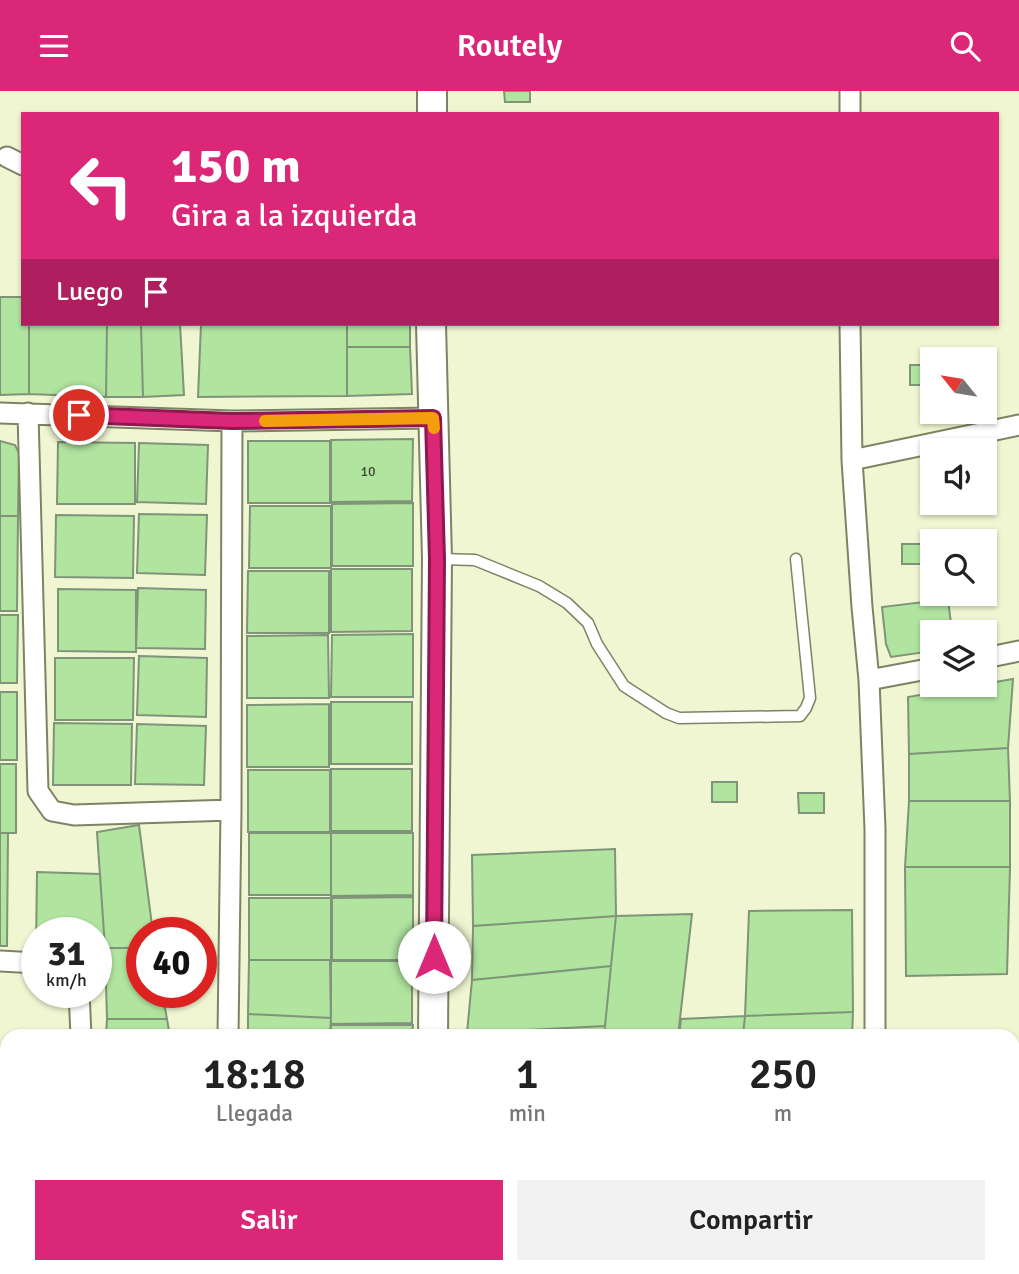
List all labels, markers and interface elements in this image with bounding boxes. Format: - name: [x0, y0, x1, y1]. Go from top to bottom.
- text: Routely: [457, 26, 562, 65]
- icon: menu: [35, 27, 73, 65]
- icon: search: [946, 27, 984, 65]
- text: 150 m: [171, 136, 301, 196]
- icon: left: [56, 140, 147, 231]
- text: Gira a la izquierda: [171, 196, 418, 235]
- icon: arrive: [137, 273, 175, 311]
- text: Luego: [56, 276, 123, 308]
- north arrow: [920, 347, 998, 423]
- map controls: [920, 347, 997, 697]
- pin: [49, 385, 109, 445]
- icon: arrive: [60, 396, 98, 434]
- button: sound: [920, 438, 997, 515]
- house number: 10: [360, 463, 376, 480]
- button: search: [920, 529, 997, 606]
- button: layers: [920, 620, 997, 697]
- speed limit sign: 40: [126, 917, 217, 1008]
- position arrow: [397, 920, 471, 994]
- text: 31: [48, 932, 85, 975]
- text: km/h: [46, 969, 87, 991]
- text: 18:18: [203, 1049, 306, 1100]
- text: 1: [516, 1049, 539, 1100]
- text: 250: [749, 1049, 817, 1100]
- text: Llegada: [216, 1099, 293, 1128]
- text: min: [509, 1099, 546, 1128]
- text: m: [774, 1099, 792, 1128]
- button: Salir: [35, 1180, 503, 1260]
- button: Compartir: [517, 1180, 985, 1260]

